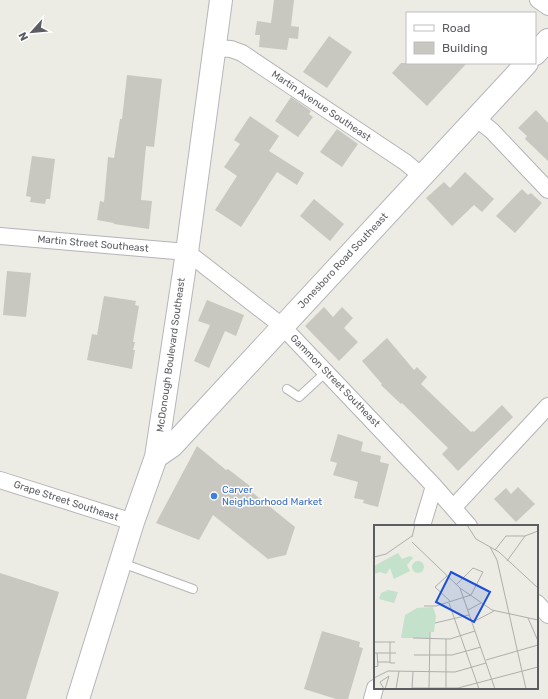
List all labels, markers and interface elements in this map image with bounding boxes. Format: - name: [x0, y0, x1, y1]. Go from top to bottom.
- north arrow: [12, 12, 52, 52]
- legend: [406, 12, 536, 64]
- text: Road: [442, 21, 470, 35]
- text: N: [16, 30, 31, 43]
- text: Building: [442, 41, 488, 55]
- street label: Martin Avenue Southeast: [269, 68, 373, 144]
- street label: Jonesboro Road Southeast: [295, 211, 391, 311]
- street label: Martin Street Southeast: [37, 233, 149, 255]
- street label: McDonough Boulevard Southeast: [154, 277, 188, 433]
- street label: Gammon Street Southeast: [288, 332, 382, 430]
- street label: Grape Street Southeast: [12, 478, 120, 524]
- place label: Carver Neighborhood Market: [222, 484, 322, 508]
- marker: Carver Neighborhood Market: [209, 491, 219, 501]
- inset map: [374, 525, 538, 689]

